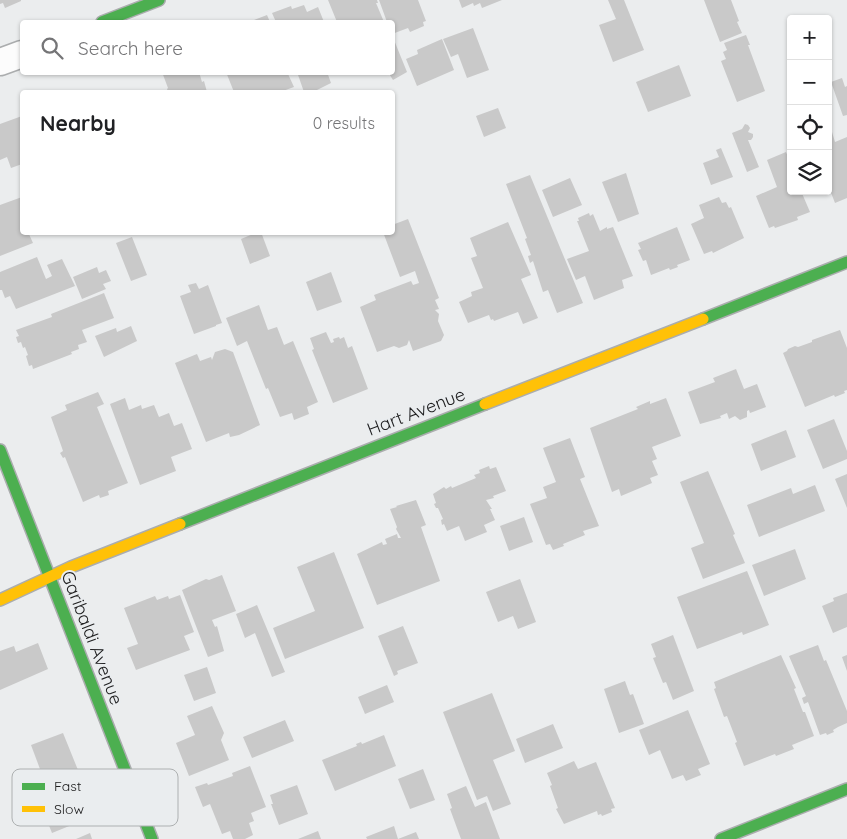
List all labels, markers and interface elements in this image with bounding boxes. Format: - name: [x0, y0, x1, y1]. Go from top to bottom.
- map controls: [787, 15, 832, 195]
- button: +: [787, 15, 832, 60]
- search box: [20, 20, 395, 75]
- icon: search: [38, 34, 66, 62]
- text: Search here: [78, 36, 183, 60]
- button: −: [787, 60, 832, 105]
- button: locate: [787, 105, 832, 150]
- text: Nearby: [40, 110, 116, 136]
- text: 0 results: [313, 113, 375, 133]
- button: layers: [787, 150, 832, 195]
- street label: Hart Avenue: [363, 382, 468, 441]
- street label: Garibaldi Avenue: [56, 568, 129, 708]
- legend: [12, 769, 178, 826]
- text: Fast: [54, 777, 82, 795]
- text: Slow: [54, 800, 84, 818]

